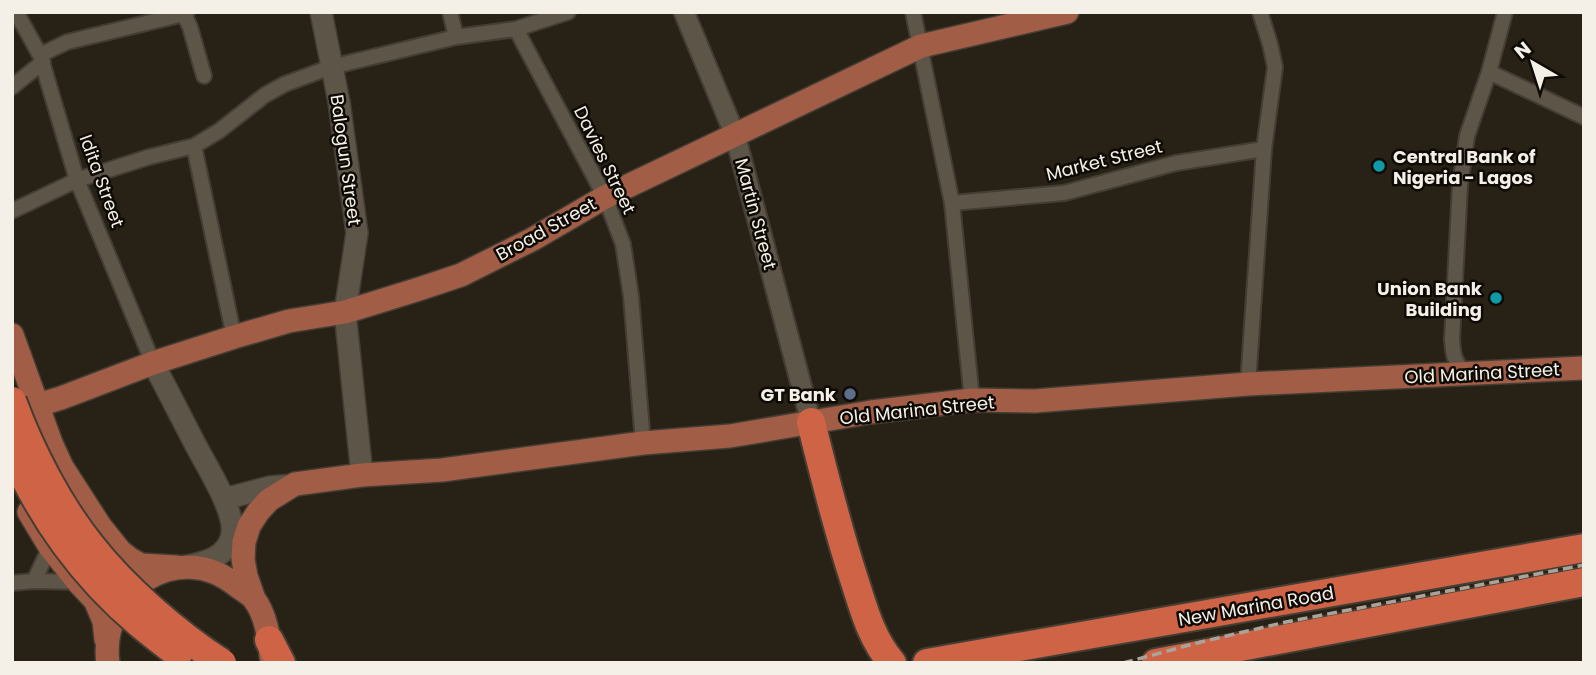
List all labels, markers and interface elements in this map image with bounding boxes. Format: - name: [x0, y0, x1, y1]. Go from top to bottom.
- north arrow: [1498, 28, 1568, 98]
- text: N: [1509, 35, 1537, 65]
- street label: Balogun Street: [324, 93, 368, 227]
- street label: Davies Street: [568, 102, 642, 218]
- street label: Idita Street: [74, 131, 130, 231]
- street label: Market Street: [1043, 133, 1165, 187]
- place label: Central Bank of Nigeria - Lagos: [1393, 144, 1536, 190]
- street label: Martin Street: [729, 156, 783, 272]
- marker: Central Bank of Nigeria - Lagos: [1371, 158, 1387, 174]
- street label: Broad Street: [491, 191, 601, 267]
- place label: Union Bank Building: [1377, 276, 1483, 322]
- marker: Union Bank Building: [1488, 290, 1504, 306]
- street label: Old Marina Street: [1404, 356, 1560, 390]
- place label: GT Bank: [760, 382, 837, 407]
- marker: GT Bank: [842, 386, 858, 402]
- street label: Old Marina Street: [838, 389, 996, 431]
- street label: New Marina Road: [1176, 580, 1336, 632]

